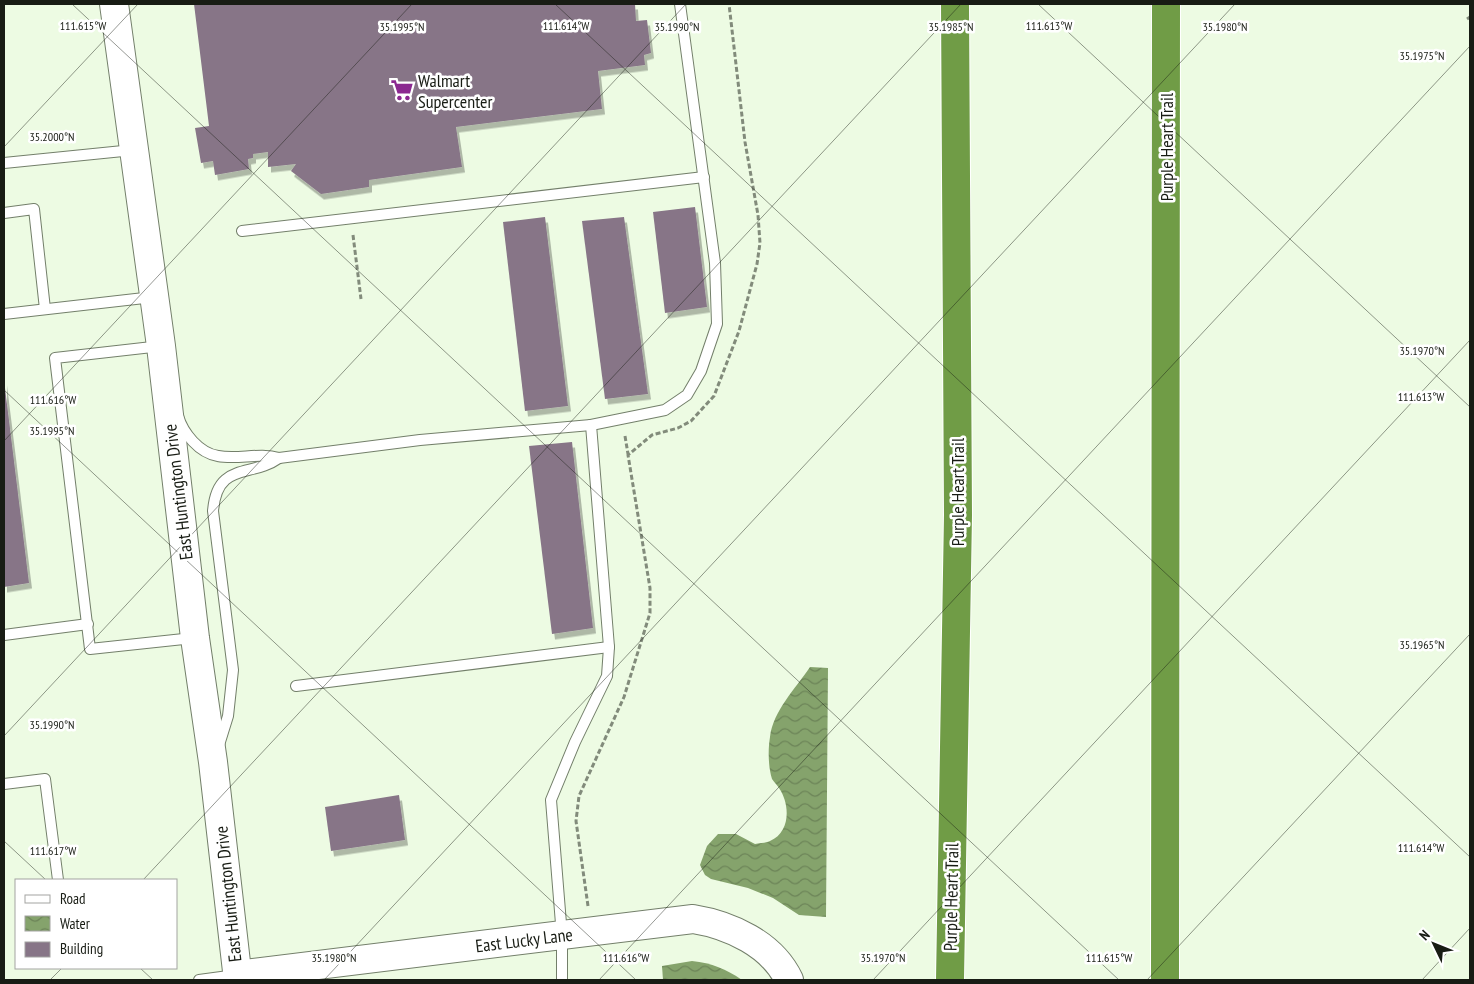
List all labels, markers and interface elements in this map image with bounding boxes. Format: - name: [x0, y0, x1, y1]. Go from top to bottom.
- text: 111.615°W: [60, 18, 106, 33]
- text: 111.614°W: [543, 18, 589, 33]
- text: 111.613°W: [1026, 18, 1072, 33]
- text: 35.1995°N: [379, 19, 425, 34]
- text: 35.1990°N: [654, 19, 700, 34]
- text: 35.1985°N: [928, 19, 974, 34]
- text: 35.1980°N: [1202, 19, 1248, 34]
- text: 35.1975°N: [1399, 48, 1445, 63]
- place label: Walmart Supercenter: [418, 69, 492, 113]
- supermarket icon: Walmart Supercenter: [389, 77, 415, 103]
- street label: Purple Heart Trail: [1155, 92, 1178, 201]
- text: 35.2000°N: [29, 129, 75, 144]
- text: 35.1970°N: [1399, 343, 1445, 358]
- text: 111.613°W: [1398, 389, 1444, 404]
- text: 111.616°W: [30, 392, 76, 407]
- text: 35.1995°N: [29, 423, 75, 438]
- street label: East Huntington Drive: [158, 423, 198, 561]
- street label: Purple Heart Trail: [946, 437, 969, 546]
- text: 35.1965°N: [1399, 637, 1445, 652]
- text: 35.1990°N: [29, 717, 75, 732]
- street label: East Huntington Drive: [209, 825, 247, 963]
- text: 111.614°W: [1398, 840, 1444, 855]
- street label: Purple Heart Trail: [939, 842, 963, 951]
- text: 111.617°W: [30, 843, 76, 858]
- legend: [15, 879, 178, 969]
- text: Road: [60, 889, 86, 908]
- text: Water: [60, 914, 91, 933]
- north arrow: [1409, 919, 1459, 969]
- street label: East Lucky Lane: [474, 923, 574, 957]
- text: N: [1415, 926, 1434, 944]
- text: Building: [60, 939, 103, 958]
- text: 35.1980°N: [311, 950, 357, 965]
- text: 111.616°W: [603, 950, 649, 965]
- text: 35.1970°N: [860, 950, 906, 965]
- text: 111.615°W: [1086, 950, 1132, 965]

